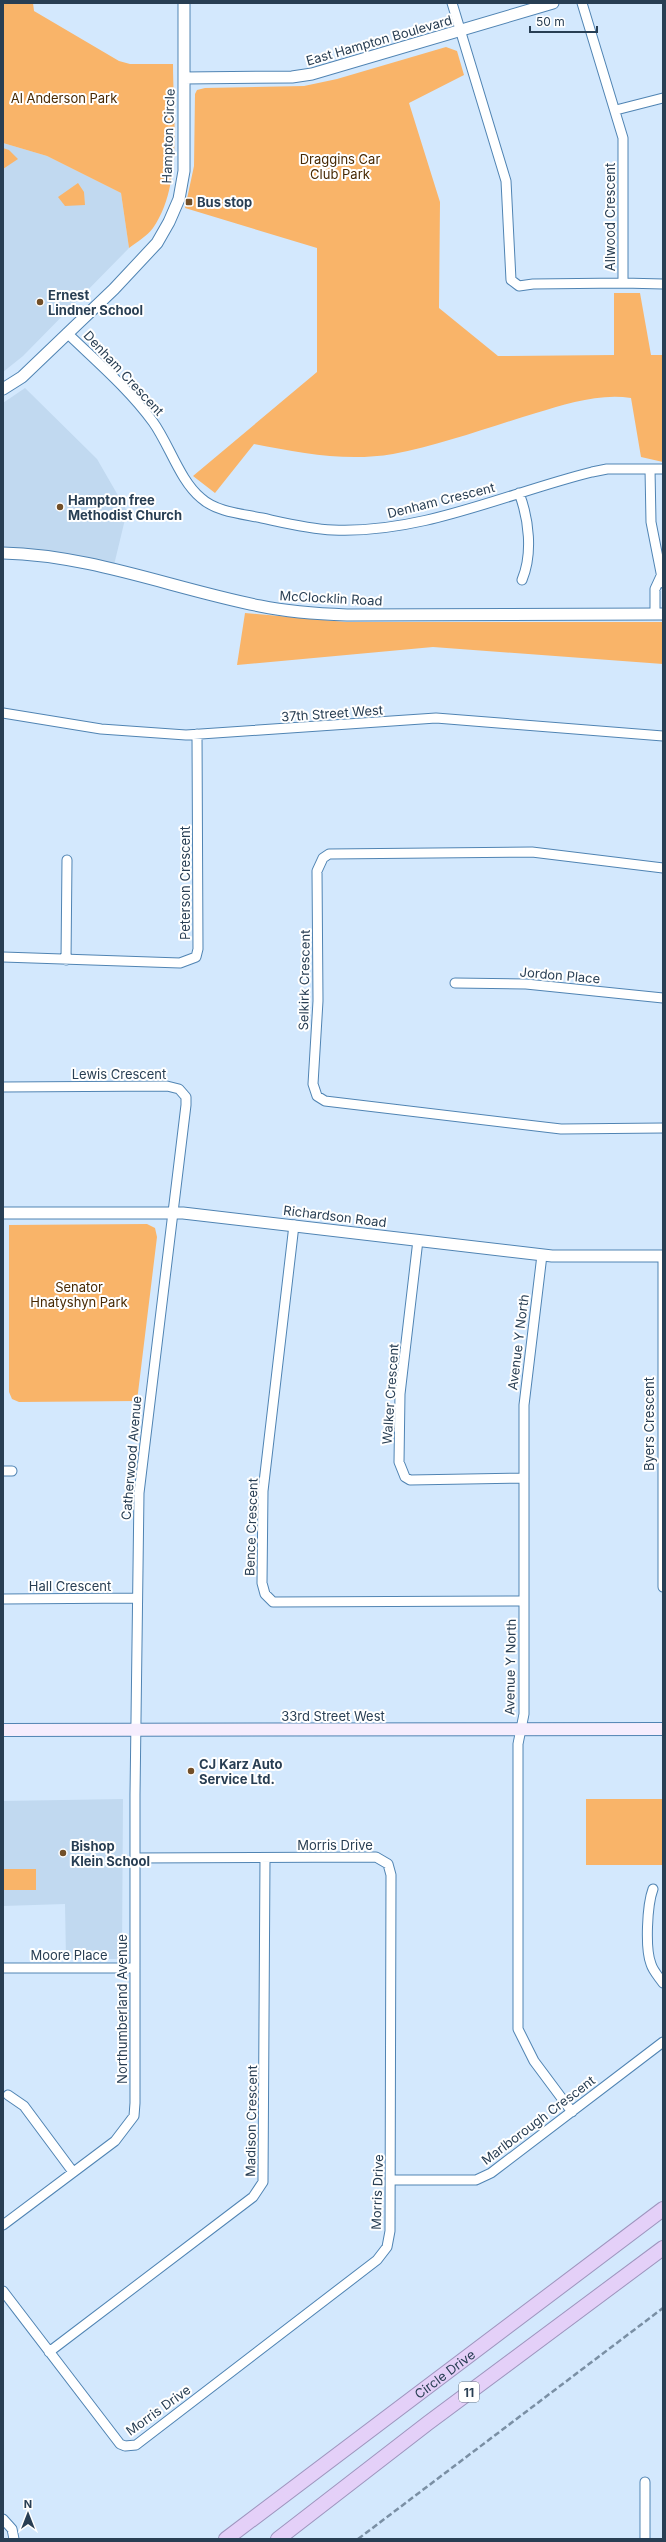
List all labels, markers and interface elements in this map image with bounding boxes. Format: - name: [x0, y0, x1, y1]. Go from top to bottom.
- scale bar: [530, 8, 597, 34]
- street label: East Hampton Boulevard: [304, 11, 454, 69]
- text: 50 m: [536, 14, 565, 29]
- street label: Hampton Circle: [158, 88, 178, 184]
- park label: Al Anderson Park: [11, 90, 117, 106]
- park label: Draggins Car Club Park: [300, 151, 380, 182]
- street label: Allwood Crescent: [602, 163, 618, 271]
- place label: Bus stop: [197, 194, 252, 210]
- marker: Bus stop: [184, 197, 194, 207]
- place label: Ernest Lindner School: [48, 287, 143, 318]
- marker: Ernest Lindner School: [35, 297, 45, 307]
- street label: Denham Crescent: [81, 327, 167, 419]
- street label: Denham Crescent: [386, 479, 496, 521]
- place label: Hampton free Methodist Church: [68, 492, 182, 523]
- marker: Hampton free Methodist Church: [55, 502, 65, 512]
- street label: McClocklin Road: [279, 587, 383, 609]
- street label: 37th Street West: [280, 701, 384, 725]
- street label: Peterson Crescent: [177, 826, 193, 940]
- street label: Selkirk Crescent: [295, 929, 313, 1031]
- street label: Jordon Place: [519, 964, 601, 986]
- street label: Lewis Crescent: [72, 1066, 166, 1082]
- street label: Richardson Road: [282, 1202, 388, 1230]
- park label: Senator Hnatyshyn Park: [30, 1279, 128, 1310]
- street label: Avenue Y North: [504, 1293, 532, 1391]
- street label: Walker Crescent: [378, 1343, 402, 1445]
- street label: Byers Crescent: [641, 1377, 657, 1471]
- street label: Catherwood Avenue: [118, 1395, 144, 1521]
- street label: Bence Crescent: [241, 1478, 261, 1576]
- street label: Hall Crescent: [29, 1578, 111, 1594]
- street label: Avenue Y North: [501, 1619, 519, 1715]
- street label: 33rd Street West: [281, 1708, 385, 1724]
- place label: CJ Karz Auto Service Ltd.: [199, 1756, 282, 1787]
- marker: CJ Karz Auto Service Ltd.: [186, 1766, 196, 1776]
- street label: Morris Drive: [297, 1837, 373, 1853]
- place label: Bishop Klein School: [71, 1838, 150, 1869]
- marker: Bishop Klein School: [58, 1848, 68, 1858]
- street label: Northumberland Avenue: [114, 1934, 130, 2084]
- street label: Moore Place: [30, 1947, 108, 1963]
- street label: Madison Crescent: [242, 2065, 260, 2177]
- street label: Marlborough Crescent: [478, 2072, 598, 2168]
- street label: Morris Drive: [368, 2154, 386, 2230]
- street label: Circle Drive: [411, 2346, 478, 2402]
- street label: Morris Drive: [123, 2381, 193, 2439]
- road number: 11: [459, 2382, 479, 2402]
- north arrow: [8, 2494, 48, 2534]
- text: N: [24, 2497, 32, 2511]

